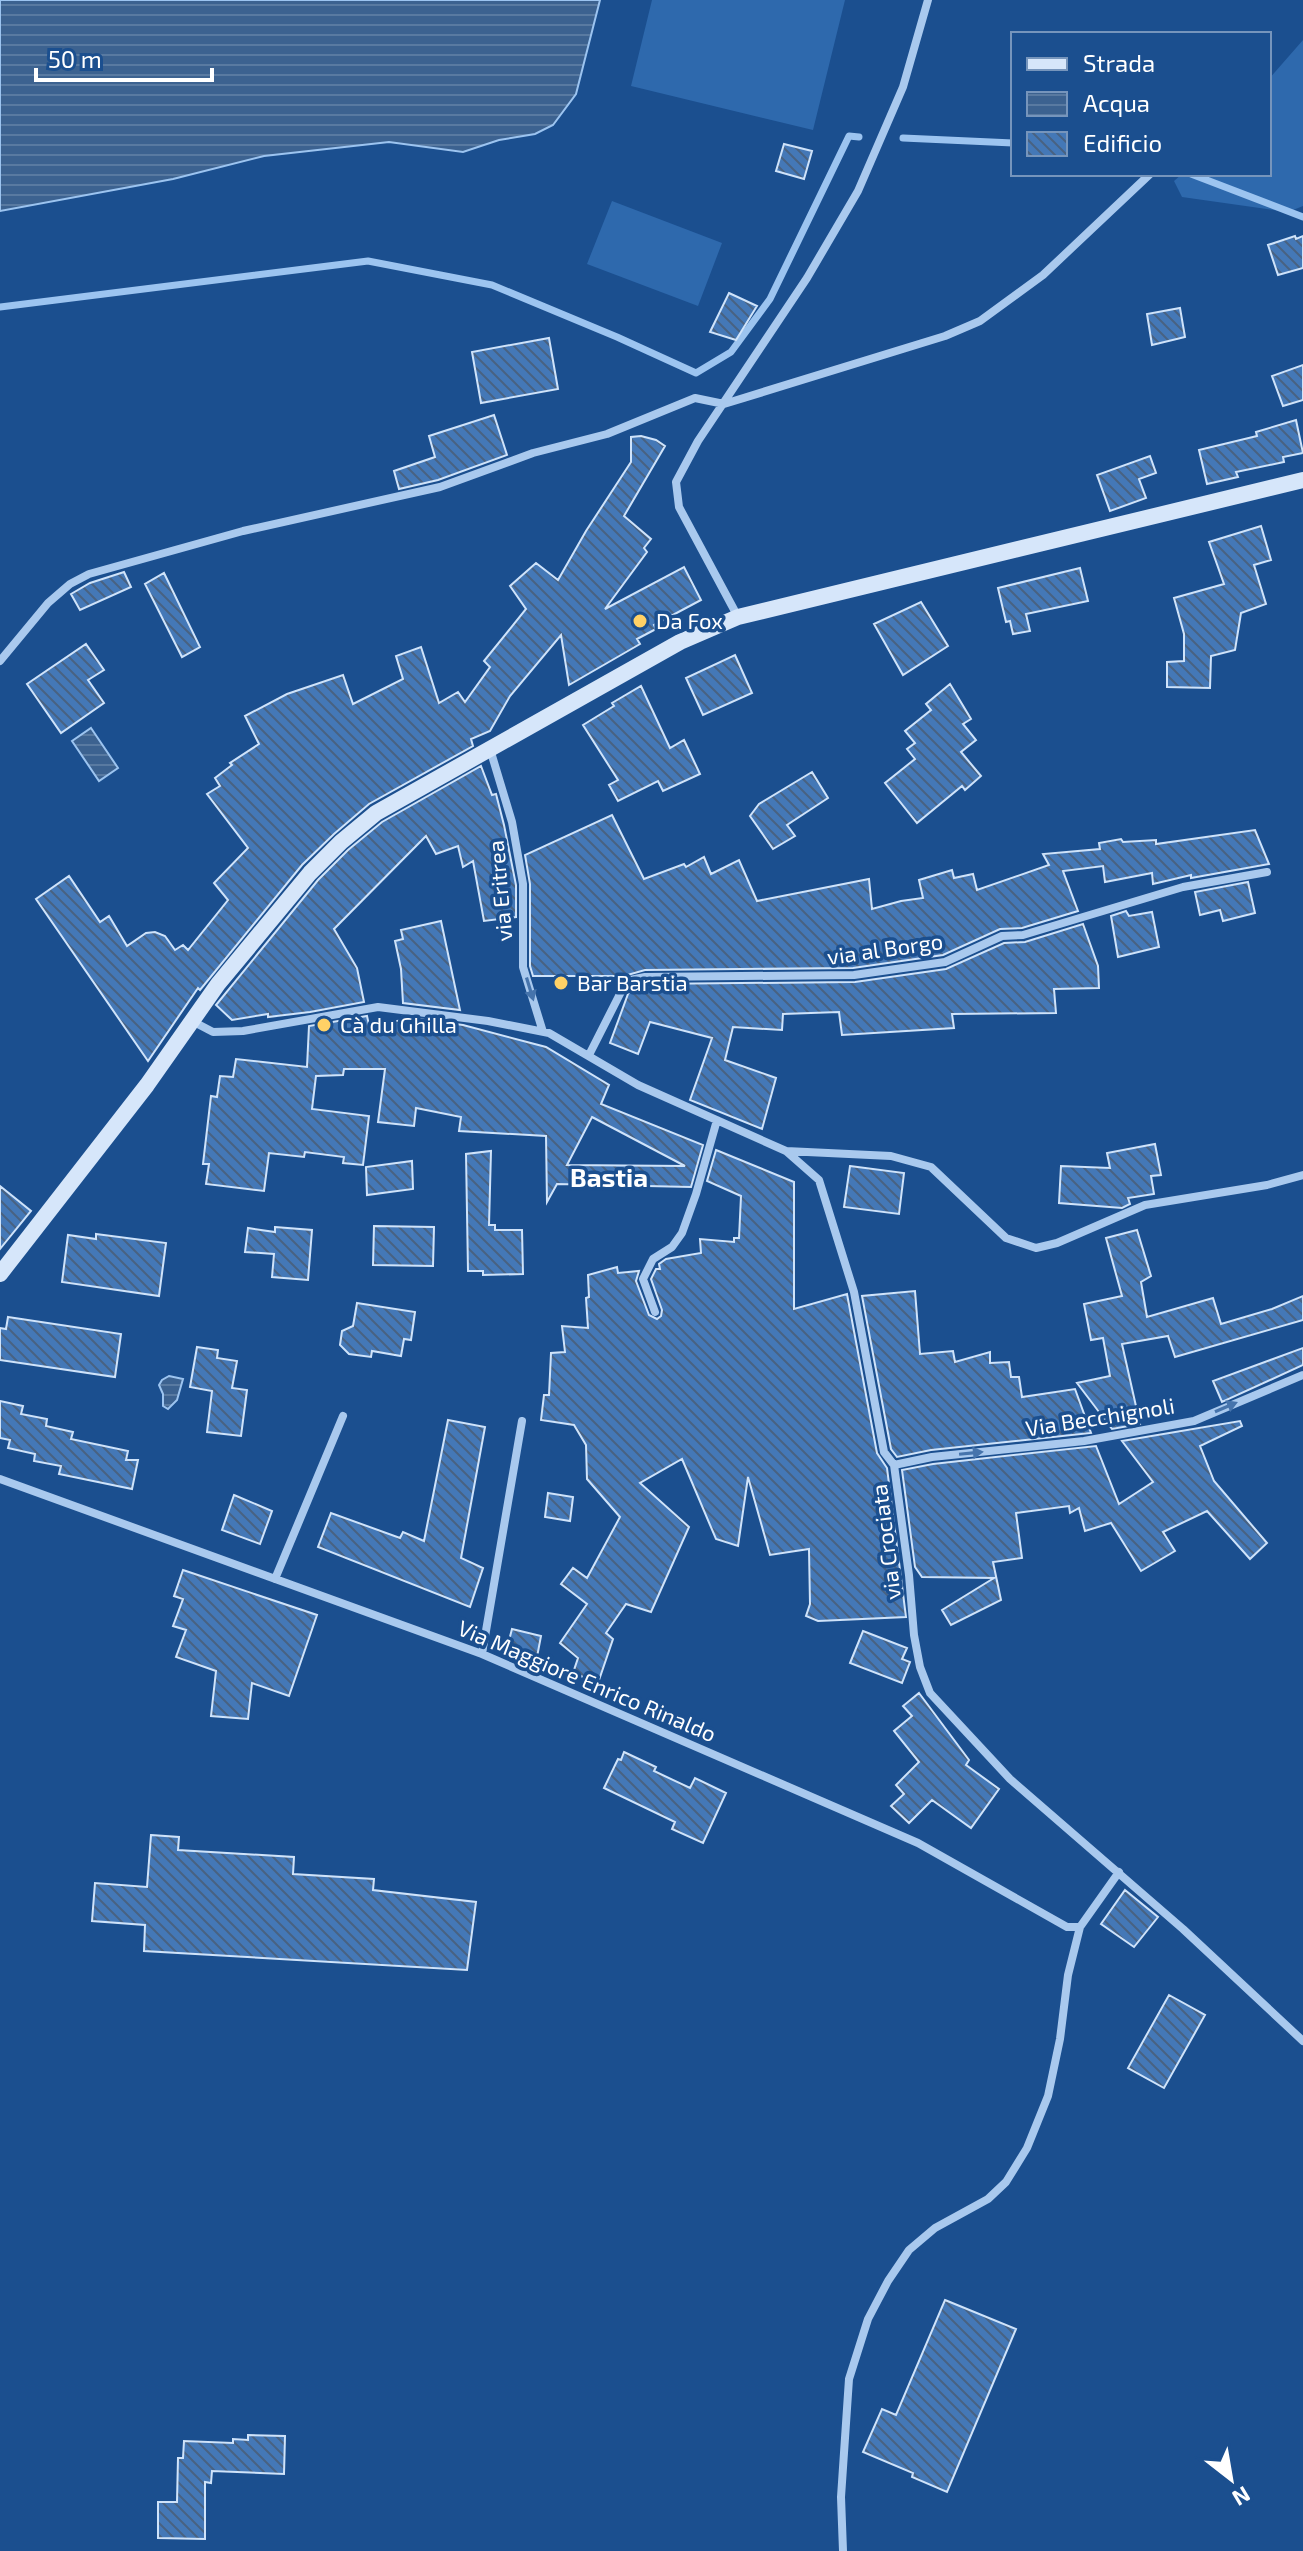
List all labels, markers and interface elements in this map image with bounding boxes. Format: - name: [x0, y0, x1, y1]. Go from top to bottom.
- scale bar: [36, 32, 212, 82]
- legend: [1011, 32, 1271, 176]
- text: 50 m: [48, 44, 102, 73]
- text: Strada: [1083, 48, 1155, 77]
- text: Acqua: [1083, 88, 1150, 117]
- text: Edificio: [1083, 128, 1162, 157]
- place label: Da Fox: [656, 607, 723, 633]
- marker: Da Fox: [631, 612, 649, 630]
- street label: via Eritrea: [482, 839, 516, 943]
- street label: via al Borgo: [825, 927, 944, 969]
- place label: Bar Barstia: [577, 969, 688, 995]
- marker: Bar Barstia: [552, 974, 570, 992]
- one-way arrow: [524, 977, 537, 1001]
- place label: Cà du Ghilla: [340, 1011, 457, 1037]
- marker: Cà du Ghilla: [315, 1016, 333, 1034]
- district label: Bastia: [570, 1161, 648, 1192]
- street label: Via Becchignoli: [1024, 1391, 1176, 1441]
- one-way arrow: [1214, 1400, 1238, 1413]
- one-way arrow: [959, 1447, 984, 1460]
- street label: via Crociata: [865, 1483, 905, 1601]
- street label: Via Maggiore Enrico Rinaldo: [454, 1614, 720, 1746]
- north arrow: [1191, 2439, 1271, 2519]
- text: N: [1228, 2482, 1255, 2512]

